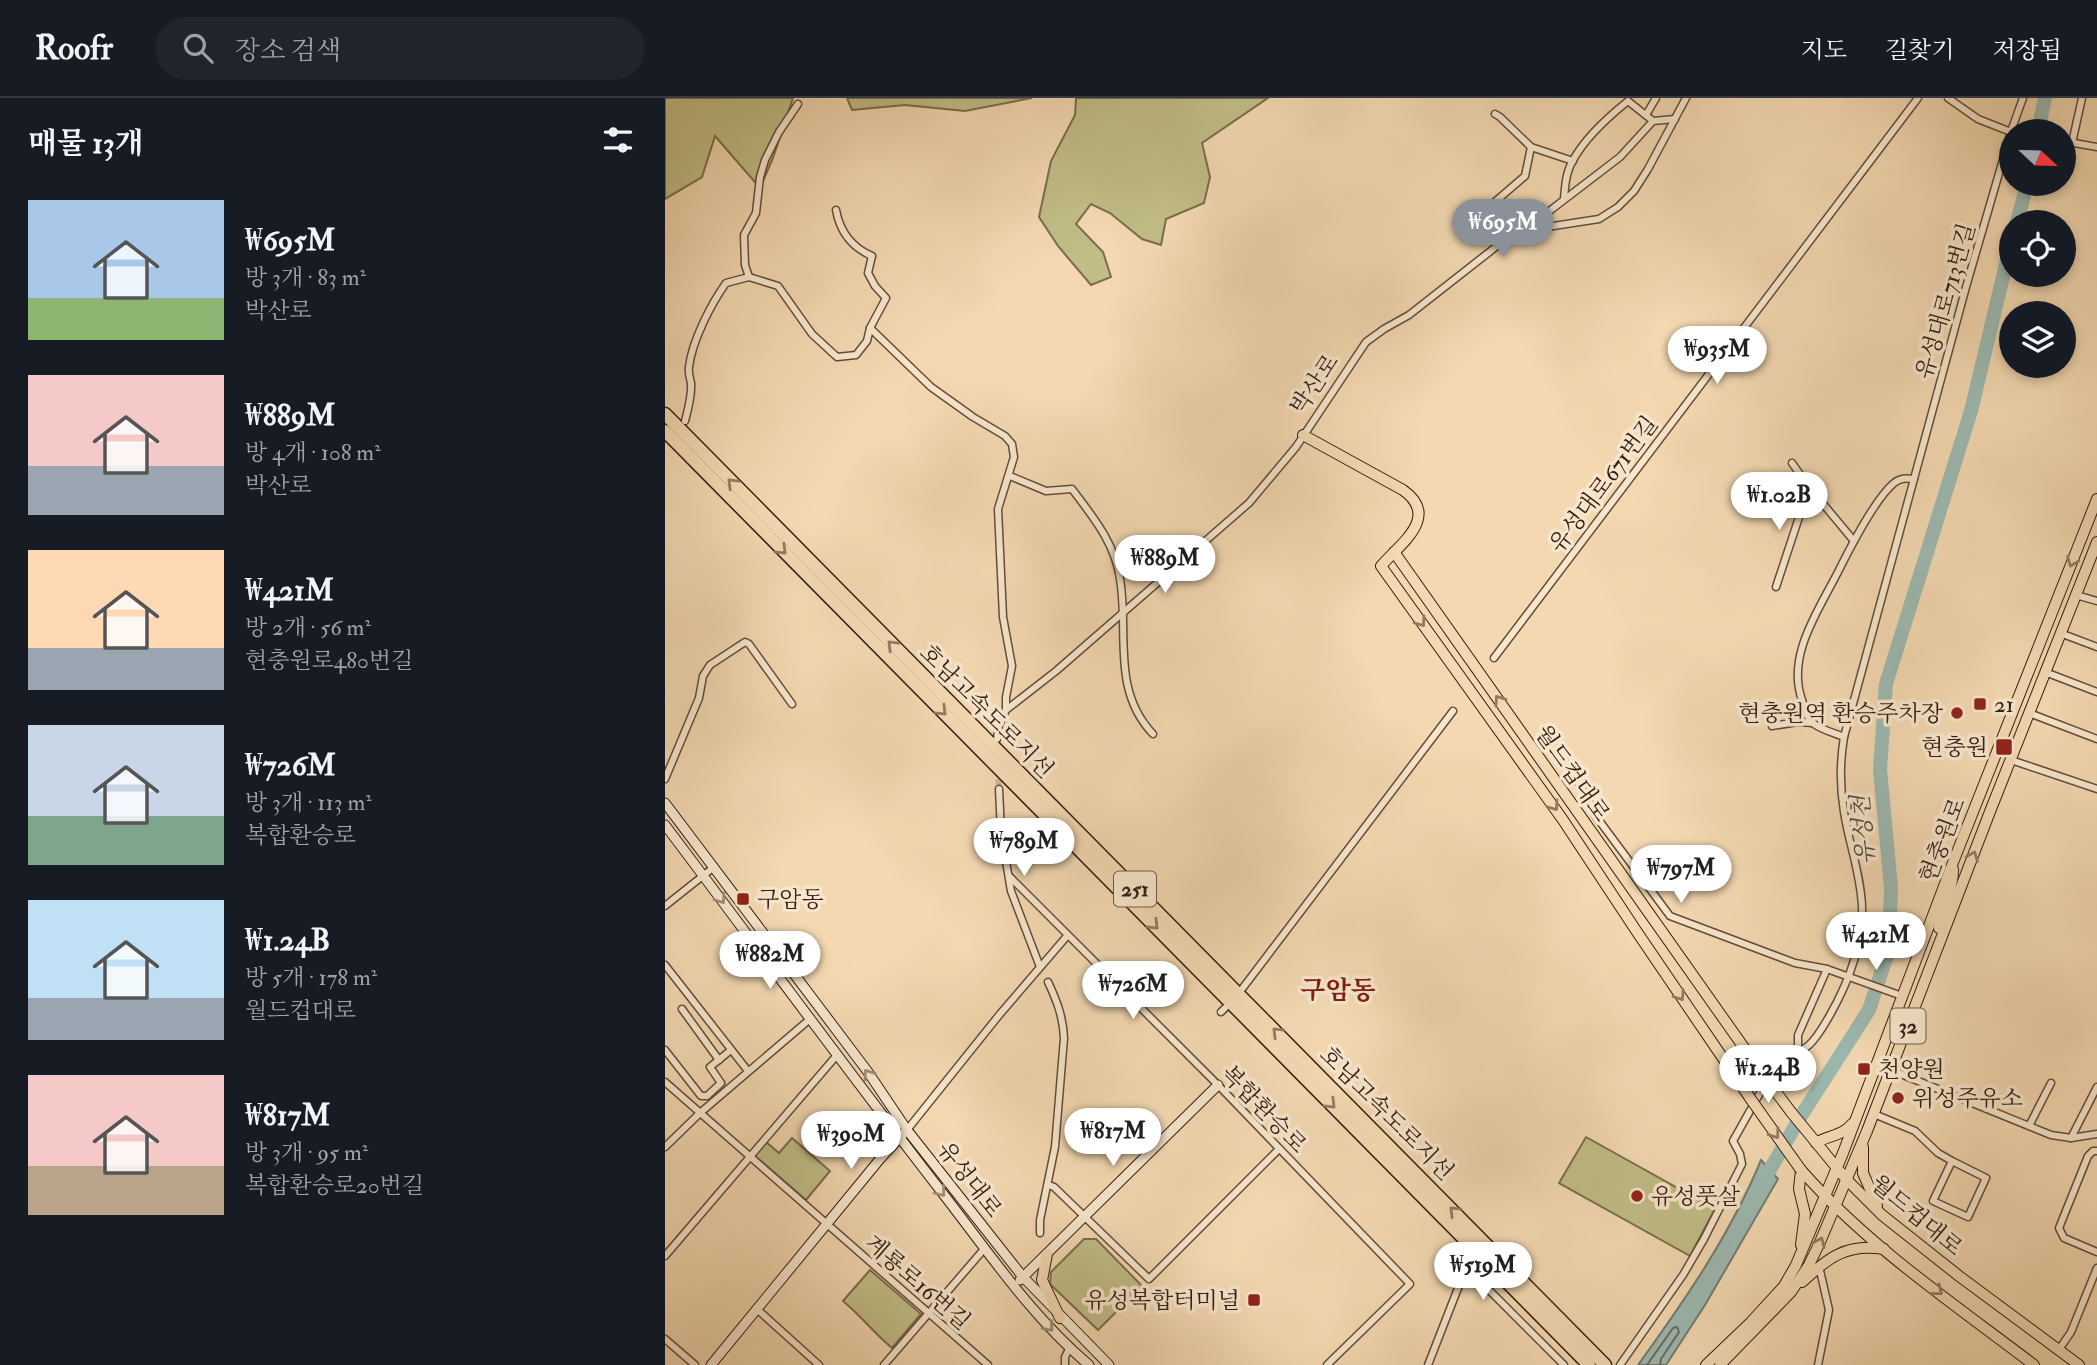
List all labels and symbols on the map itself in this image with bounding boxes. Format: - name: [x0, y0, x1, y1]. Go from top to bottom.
- north arrow: [1999, 119, 2075, 196]
- pin: ₩695M: [1454, 200, 1552, 259]
- street label: 유성대로713번길: [1909, 220, 1982, 382]
- pin: ₩935M: [1668, 327, 1766, 386]
- street label: 박산로: [1284, 349, 1345, 420]
- street label: 유성대로671번길: [1543, 410, 1664, 558]
- pin: ₩1.02B: [1722, 472, 1836, 532]
- one-way arrow: [728, 478, 741, 491]
- pin: ₩889M: [1116, 536, 1214, 595]
- one-way arrow: [773, 541, 786, 554]
- one-way arrow: [2066, 556, 2080, 568]
- one-way arrow: [1413, 614, 1425, 627]
- street label: 호남고속도로지선: [914, 638, 1060, 784]
- one-way arrow: [888, 640, 901, 653]
- place label: 21: [1994, 690, 2014, 719]
- one-way arrow: [1494, 695, 1507, 708]
- marker: 21: [1972, 696, 1988, 712]
- place label: 현충원역 환승주차장: [1738, 699, 1944, 728]
- one-way arrow: [933, 703, 946, 716]
- marker: 현충원역 환승주차장: [1949, 705, 1965, 721]
- street label: 월드컵대로: [1529, 719, 1616, 827]
- place label: 현충원: [1921, 733, 1988, 762]
- marker: 현충원: [1994, 737, 2014, 757]
- water label: 유성천: [1845, 792, 1882, 866]
- street label: 현충원로: [1913, 793, 1972, 887]
- one-way arrow: [1546, 798, 1558, 811]
- pin: ₩789M: [975, 818, 1073, 878]
- pin: ₩797M: [1632, 846, 1730, 905]
- one-way arrow: [1965, 850, 1979, 862]
- road number: 251: [1114, 872, 1156, 906]
- place label: 구암동: [757, 885, 824, 914]
- one-way arrow: [712, 891, 725, 904]
- marker: 구암동: [735, 891, 751, 907]
- pin: ₩421M: [1827, 912, 1925, 972]
- one-way arrow: [1145, 917, 1158, 930]
- pin: ₩882M: [721, 932, 819, 991]
- pin: ₩726M: [1084, 962, 1182, 1021]
- district label: 구암동: [1300, 975, 1376, 1007]
- one-way arrow: [1672, 988, 1684, 1001]
- road number: 32: [1891, 1009, 1925, 1044]
- one-way arrow: [1272, 1027, 1285, 1040]
- street label: 호남고속도로지선: [1314, 1040, 1460, 1186]
- pin: ₩1.24B: [1711, 1046, 1825, 1105]
- place label: 천양원: [1878, 1055, 1945, 1084]
- street label: 복합환승로: [1215, 1059, 1313, 1159]
- marker: 천양원: [1856, 1061, 1872, 1077]
- one-way arrow: [864, 1069, 876, 1082]
- place label: 위성주유소: [1912, 1084, 2023, 1113]
- marker: 위성주유소: [1890, 1090, 1906, 1106]
- one-way arrow: [1323, 1096, 1336, 1109]
- pin: ₩817M: [1064, 1108, 1162, 1168]
- pin: ₩390M: [802, 1112, 900, 1171]
- one-way arrow: [1767, 1126, 1779, 1139]
- street label: 유성대로: [931, 1135, 1008, 1223]
- street label: 월드컵대로: [1865, 1169, 1969, 1262]
- place label: 유성풋살: [1651, 1182, 1741, 1211]
- one-way arrow: [933, 1184, 946, 1196]
- marker: 유성풋살: [1629, 1188, 1645, 1204]
- one-way arrow: [1450, 1206, 1463, 1219]
- street label: 계룡로16번길: [859, 1229, 977, 1336]
- one-way arrow: [1812, 1236, 1826, 1249]
- pin: ₩519M: [1434, 1242, 1532, 1302]
- one-way arrow: [1930, 1283, 1943, 1296]
- place label: 유성복합터미널: [1084, 1286, 1240, 1315]
- marker: 유성복합터미널: [1246, 1292, 1262, 1308]
- one-way arrow: [1041, 1319, 1053, 1332]

